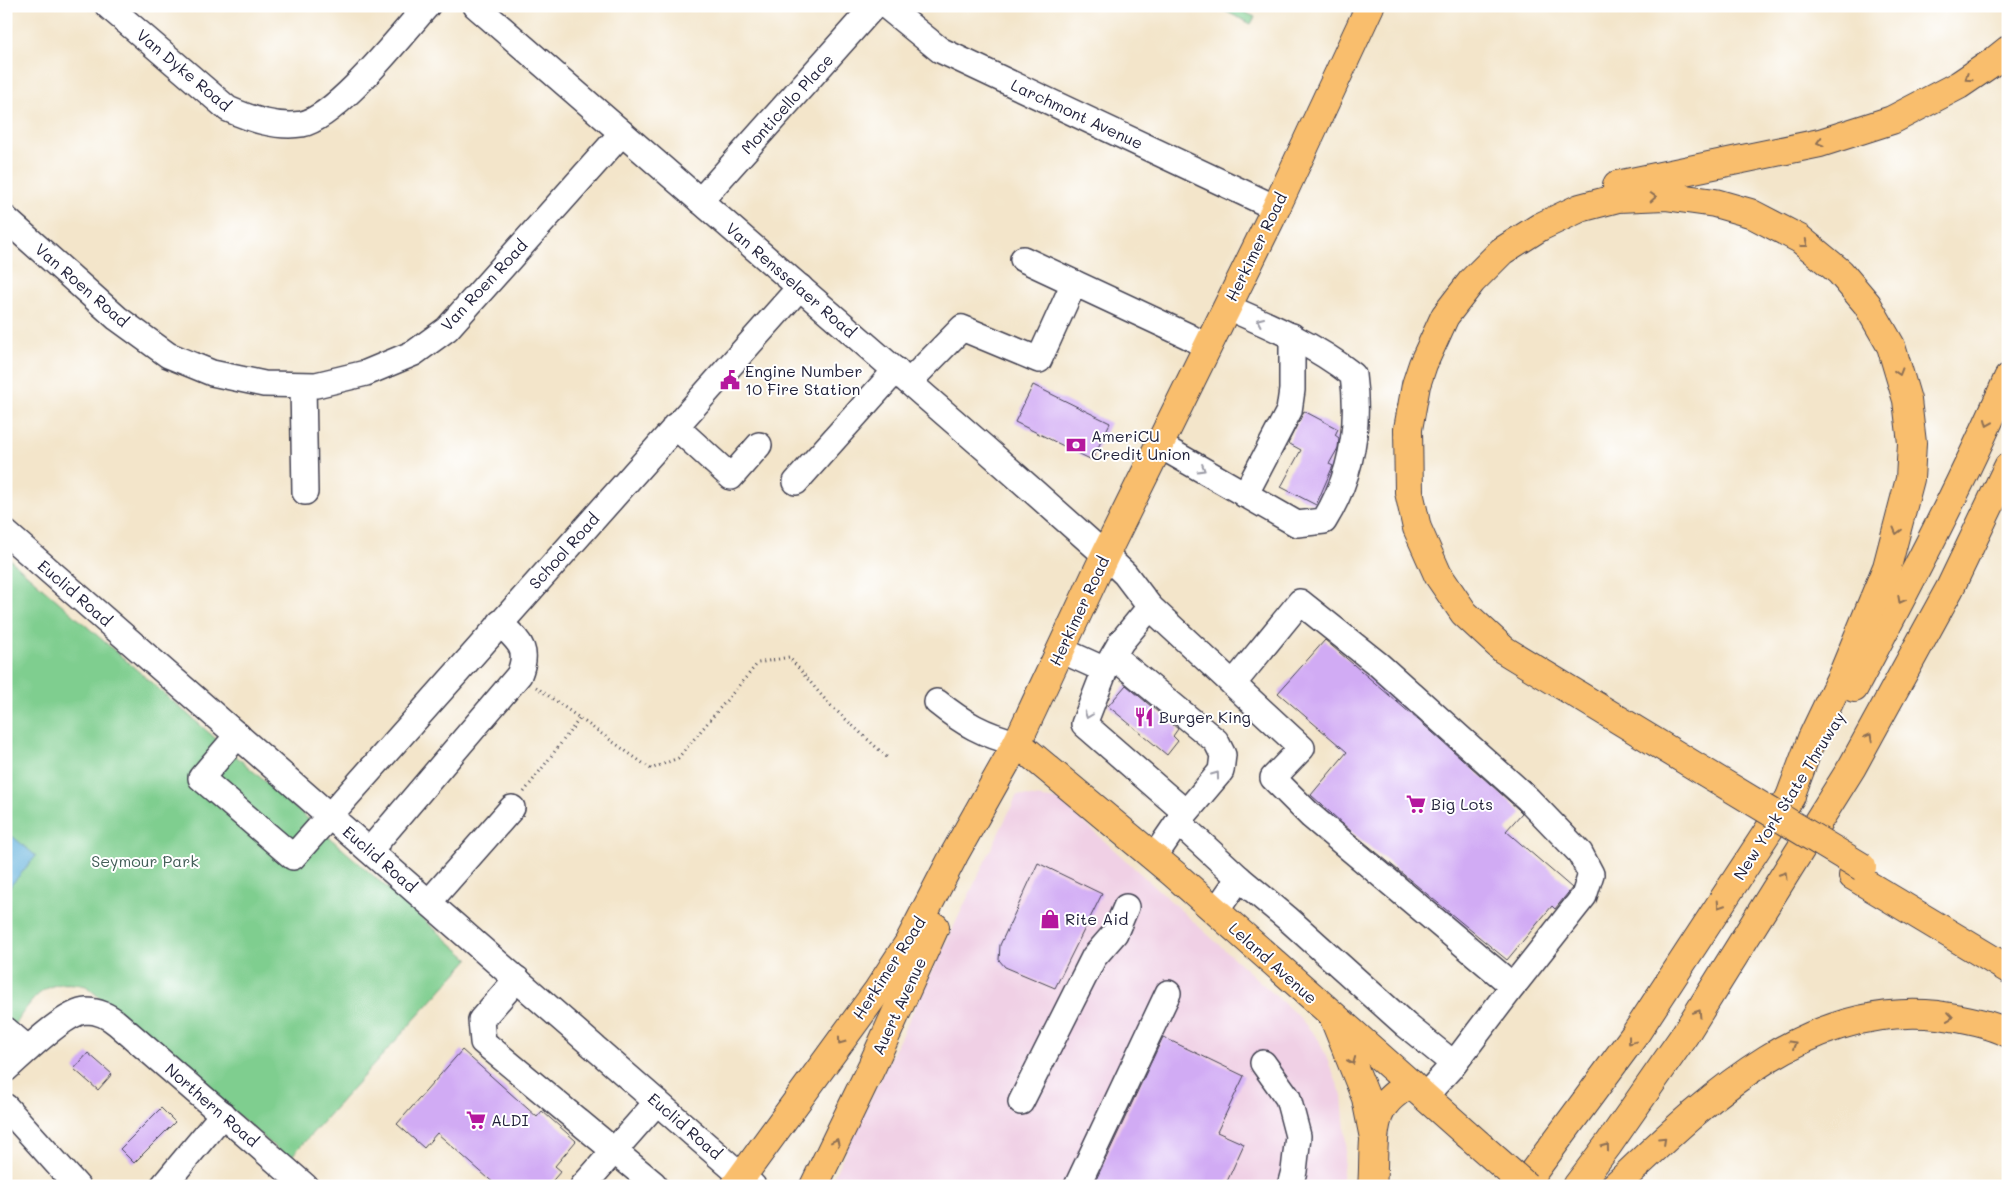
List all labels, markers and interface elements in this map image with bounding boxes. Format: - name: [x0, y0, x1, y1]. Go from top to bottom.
- street label: Van Dyke Road: [133, 24, 236, 115]
- street label: Monticello Place: [736, 49, 837, 158]
- one-way arrow: [1965, 72, 1974, 82]
- street label: Larchmont Avenue: [1008, 74, 1147, 153]
- one-way arrow: [1815, 136, 1824, 147]
- street label: Herkimer Road: [1220, 189, 1291, 305]
- one-way arrow: [1649, 191, 1657, 202]
- street label: Van Rensselaer Road: [722, 217, 861, 342]
- street label: Van Roen Road: [436, 234, 531, 335]
- street label: Van Roen Road: [31, 238, 134, 331]
- one-way arrow: [1799, 238, 1808, 246]
- one-way arrow: [1256, 317, 1265, 327]
- place label: Engine Number 10 Fire Station: [745, 360, 863, 399]
- one-way arrow: [1893, 367, 1903, 376]
- public building icon: Engine Number 10 Fire Station: [719, 369, 741, 391]
- one-way arrow: [1984, 418, 1995, 427]
- place label: AmeriCU Credit Union: [1091, 425, 1190, 464]
- bank icon: AmeriCU Credit Union: [1065, 434, 1087, 456]
- one-way arrow: [1196, 462, 1205, 472]
- street label: School Road: [524, 508, 603, 593]
- one-way arrow: [1892, 527, 1902, 535]
- street label: Herkimer Road: [1044, 553, 1113, 669]
- street label: Euclid Road: [34, 555, 117, 631]
- one-way arrow: [1897, 595, 1907, 604]
- restaurant icon: Burger King: [1133, 706, 1155, 728]
- place label: Burger King: [1159, 706, 1251, 727]
- street label: New York State Thruway: [1728, 708, 1849, 884]
- one-way arrow: [1083, 710, 1094, 719]
- one-way arrow: [1863, 733, 1873, 742]
- one-way arrow: [1210, 771, 1219, 781]
- supermarket icon: Big Lots: [1405, 793, 1427, 815]
- place label: Big Lots: [1431, 793, 1493, 814]
- street label: Euclid Road: [339, 821, 422, 897]
- park label: Seymour Park: [91, 850, 199, 871]
- one-way arrow: [1778, 872, 1788, 881]
- one-way arrow: [1717, 899, 1726, 909]
- shop icon: Rite Aid: [1039, 908, 1061, 930]
- place label: Rite Aid: [1065, 908, 1128, 929]
- street label: Herkimer Road: [848, 912, 930, 1023]
- street label: Leland Avenue: [1225, 917, 1322, 1008]
- street label: Auert Avenue: [867, 954, 930, 1058]
- one-way arrow: [1692, 1010, 1701, 1019]
- one-way arrow: [1947, 1011, 1955, 1022]
- one-way arrow: [838, 1035, 847, 1045]
- one-way arrow: [1628, 1035, 1637, 1045]
- one-way arrow: [1788, 1040, 1797, 1050]
- one-way arrow: [1346, 1057, 1356, 1065]
- street label: Northern Road: [161, 1058, 263, 1151]
- street label: Euclid Road: [644, 1088, 727, 1164]
- supermarket icon: ALDI: [465, 1109, 487, 1131]
- place label: ALDI: [491, 1109, 529, 1130]
- one-way arrow: [1658, 1137, 1667, 1146]
- one-way arrow: [830, 1138, 840, 1147]
- one-way arrow: [1601, 1144, 1609, 1153]

